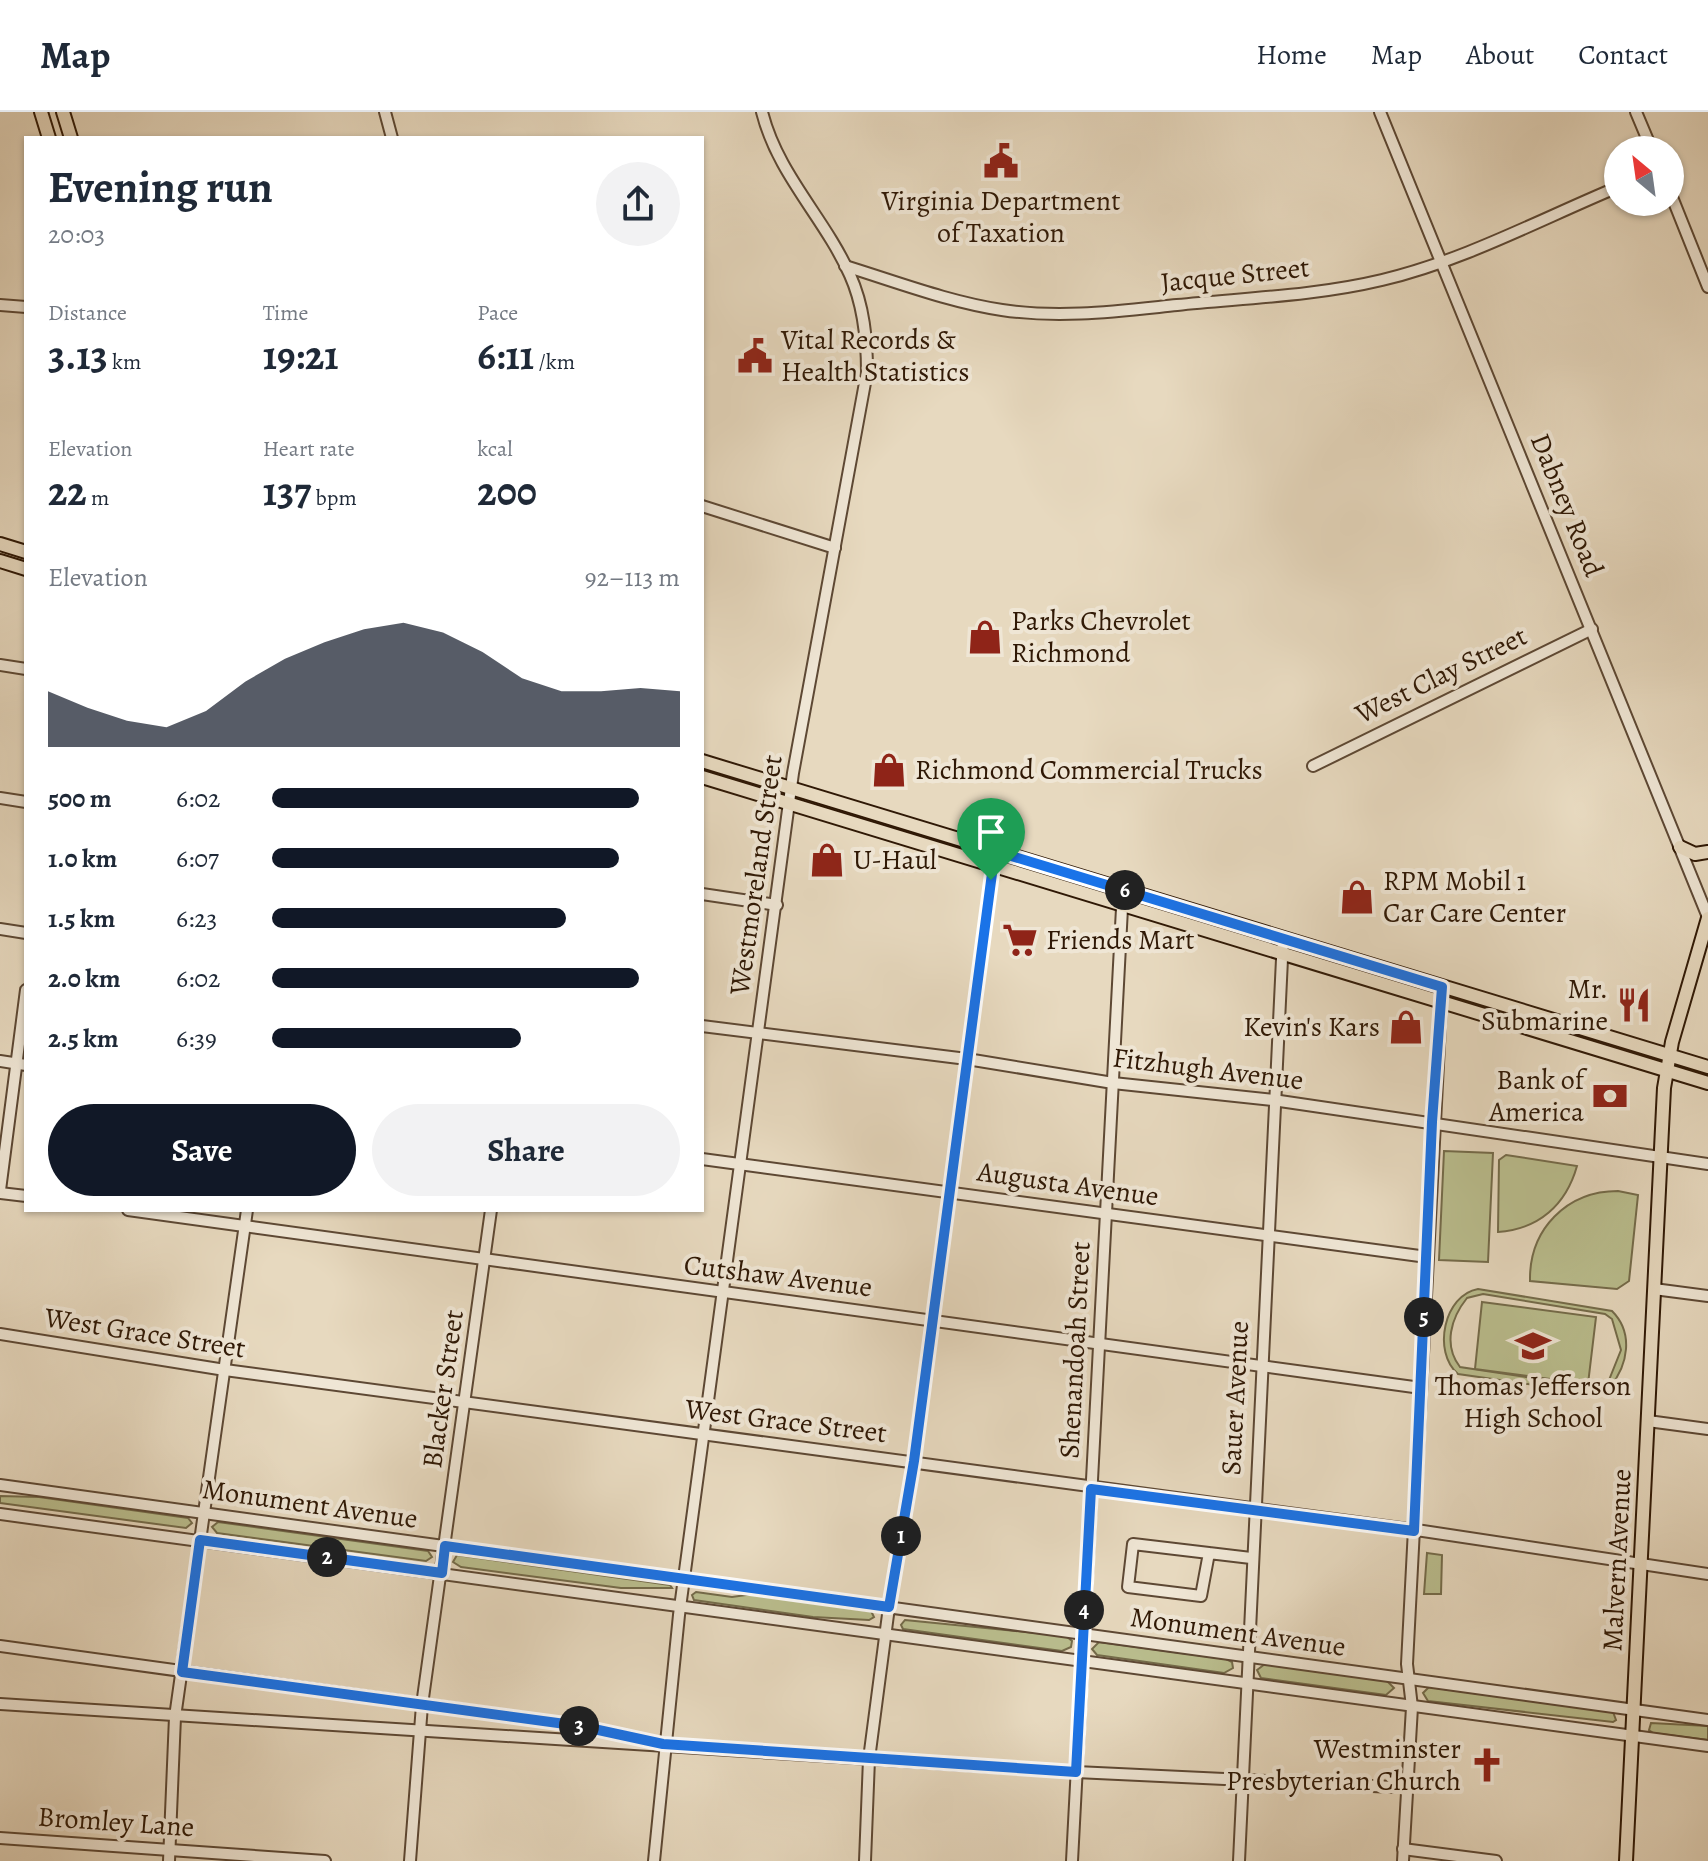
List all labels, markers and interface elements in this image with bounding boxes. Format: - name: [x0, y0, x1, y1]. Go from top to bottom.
- text: Map: [40, 29, 110, 81]
- text: Home: [1256, 36, 1327, 74]
- text: Map: [1371, 36, 1422, 74]
- text: About: [1466, 36, 1534, 74]
- text: Contact: [1578, 36, 1668, 74]
- north arrow: [1604, 136, 1684, 216]
- map controls: [1604, 136, 1684, 216]
- public building icon: Virginia Department of Taxation: [982, 142, 1020, 180]
- text: Evening run: [48, 157, 273, 217]
- button: share: [596, 162, 680, 246]
- place label: Virginia Department of Taxation: [881, 182, 1120, 252]
- text: 20:03: [48, 217, 105, 252]
- street label: Jacque Street: [1159, 248, 1311, 302]
- text: Distance: [48, 298, 127, 328]
- text: Time: [263, 298, 308, 328]
- text: Pace: [477, 298, 518, 328]
- place label: Vital Records & Health Statistics: [780, 321, 970, 391]
- text: 3.13: [48, 328, 108, 383]
- text: 19:21: [263, 328, 339, 383]
- text: 6:11: [477, 328, 534, 383]
- public building icon: Vital Records & Health Statistics: [736, 337, 774, 375]
- text: km: [108, 347, 141, 377]
- text: /km: [534, 347, 575, 377]
- street label: Dabney Road: [1521, 428, 1613, 583]
- text: Elevation: [48, 434, 132, 464]
- text: Heart rate: [263, 434, 355, 464]
- text: kcal: [477, 434, 513, 464]
- text: 22: [48, 464, 87, 519]
- text: 137: [263, 464, 311, 519]
- text: 200: [477, 464, 537, 519]
- text: m: [87, 483, 109, 513]
- text: bpm: [311, 483, 357, 513]
- text: Elevation: [48, 560, 148, 595]
- text: 92–113 m: [585, 560, 680, 595]
- place label: Parks Chevrolet Richmond: [1011, 602, 1191, 672]
- street label: West Clay Street: [1348, 617, 1533, 733]
- shop icon: Parks Chevrolet Richmond: [966, 618, 1004, 656]
- shop icon: Richmond Commercial Trucks: [870, 751, 908, 789]
- place label: Richmond Commercial Trucks: [915, 751, 1263, 789]
- street label: Westmoreland Street: [720, 753, 792, 998]
- text: 500 m: [48, 781, 112, 816]
- text: 6:02: [176, 781, 220, 816]
- pin: [957, 798, 1025, 880]
- icon: arrive: [969, 810, 1013, 854]
- text: 1.0 km: [48, 841, 117, 876]
- text: 6:07: [176, 841, 219, 876]
- shop icon: U-Haul: [808, 841, 846, 879]
- place label: U-Haul: [853, 841, 937, 879]
- place label: RPM Mobil 1 Car Care Center: [1383, 862, 1567, 932]
- pin: 6: [1105, 870, 1145, 910]
- text: 6: [1120, 875, 1130, 905]
- shop icon: RPM Mobil 1 Car Care Center: [1338, 878, 1376, 916]
- text: 1.5 km: [48, 901, 115, 936]
- text: 6:23: [176, 901, 217, 936]
- supermarket icon: Friends Mart: [1001, 921, 1039, 959]
- place label: Friends Mart: [1046, 921, 1195, 959]
- text: 2.0 km: [48, 961, 121, 996]
- text: 6:02: [176, 961, 220, 996]
- place label: Mr. Submarine: [1481, 970, 1608, 1040]
- restaurant icon: Mr. Submarine: [1615, 986, 1653, 1024]
- place label: Kevin's Kars: [1243, 1008, 1380, 1046]
- shop icon: Kevin's Kars: [1387, 1008, 1425, 1046]
- text: 2.5 km: [48, 1021, 119, 1056]
- text: 6:39: [176, 1021, 217, 1056]
- street label: Fitzhugh Avenue: [1110, 1038, 1306, 1100]
- place label: Bank of America: [1488, 1061, 1588, 1131]
- bank icon: Bank of America: [1591, 1077, 1629, 1115]
- button: Save: [48, 1104, 356, 1196]
- button: Share: [372, 1104, 680, 1196]
- street label: Augusta Avenue: [974, 1152, 1161, 1216]
- street label: Shenandoah Street: [1050, 1241, 1100, 1459]
- street label: Cutshaw Avenue: [682, 1246, 874, 1306]
- pin: 5: [1404, 1297, 1444, 1337]
- street label: West Grace Street: [41, 1298, 248, 1368]
- text: 5: [1419, 1302, 1429, 1332]
- street label: Blacker Street: [413, 1307, 473, 1471]
- street label: Sauer Avenue: [1212, 1320, 1258, 1476]
- school or university icon: Thomas Jefferson High School: [1514, 1327, 1552, 1365]
- place label: Thomas Jefferson High School: [1435, 1367, 1631, 1437]
- street label: West Grace Street: [682, 1390, 889, 1452]
- street label: Malvern Avenue: [1593, 1468, 1641, 1652]
- street label: Monument Avenue: [200, 1470, 420, 1538]
- pin: 1: [881, 1516, 921, 1556]
- text: 1: [897, 1521, 905, 1551]
- pin: 2: [307, 1537, 347, 1577]
- text: 2: [322, 1542, 332, 1572]
- pin: 4: [1064, 1590, 1104, 1630]
- text: 4: [1079, 1595, 1089, 1625]
- street label: Monument Avenue: [1128, 1598, 1348, 1666]
- pin: 3: [559, 1706, 599, 1746]
- text: 3: [574, 1711, 584, 1741]
- place label: Westminster Presbyterian Church: [1226, 1730, 1461, 1800]
- church icon: Westminster Presbyterian Church: [1468, 1746, 1506, 1784]
- street label: Bromley Lane: [37, 1798, 195, 1846]

